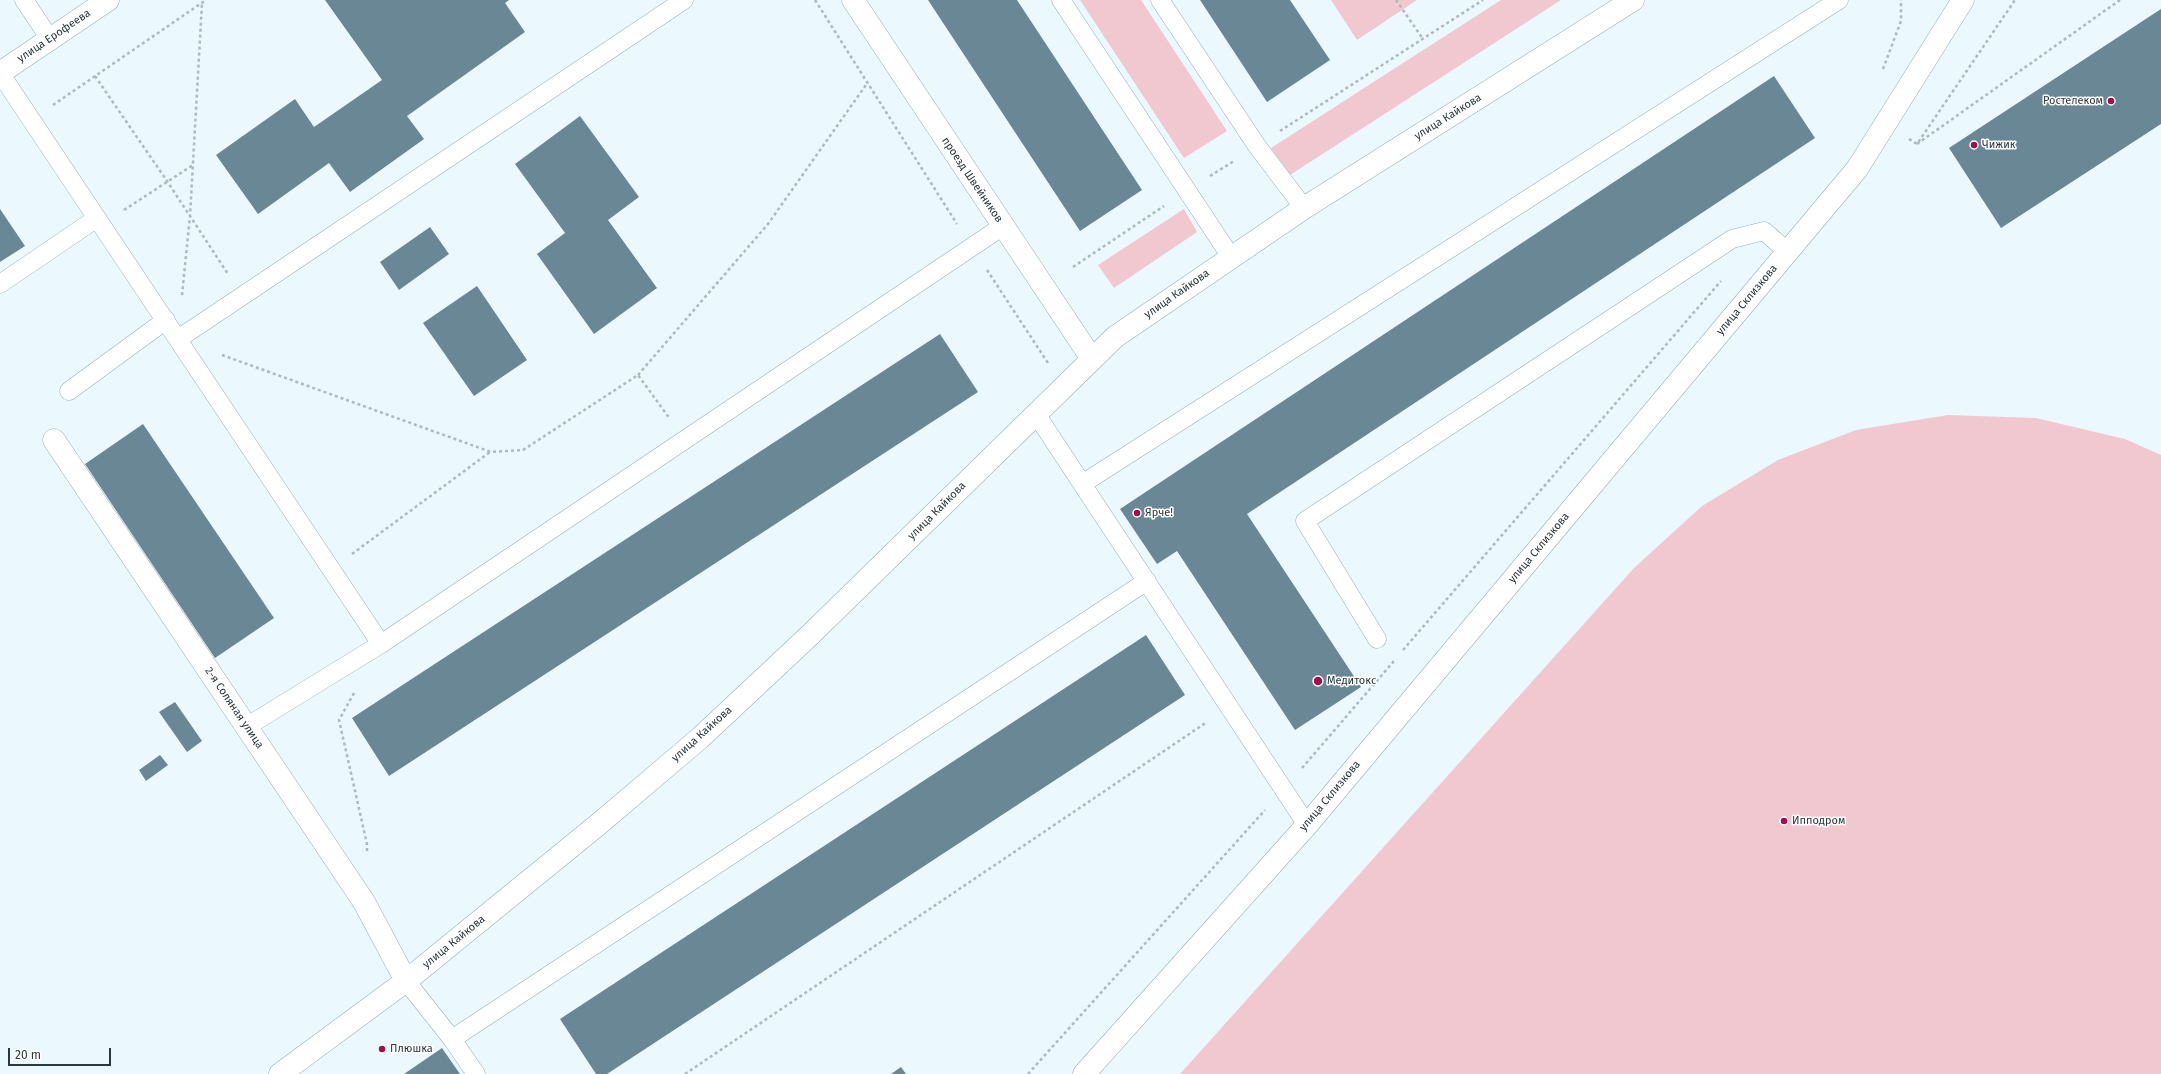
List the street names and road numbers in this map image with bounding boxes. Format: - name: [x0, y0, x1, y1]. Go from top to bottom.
- street label: улица Ерофеева: [15, 7, 93, 65]
- street label: улица Кайкова: [1412, 91, 1484, 143]
- street label: проезд Швейников: [939, 135, 1005, 225]
- street label: улица Склизкова: [1714, 262, 1780, 338]
- street label: улица Кайкова: [1142, 267, 1212, 321]
- street label: улица Кайкова: [905, 479, 969, 543]
- street label: улица Склизкова: [1506, 510, 1572, 586]
- street label: 2-я Соляная улица: [202, 665, 266, 751]
- street label: улица Кайкова: [669, 703, 735, 765]
- street label: улица Склизкова: [1297, 758, 1363, 834]
- street label: улица Кайкова: [420, 913, 488, 971]

